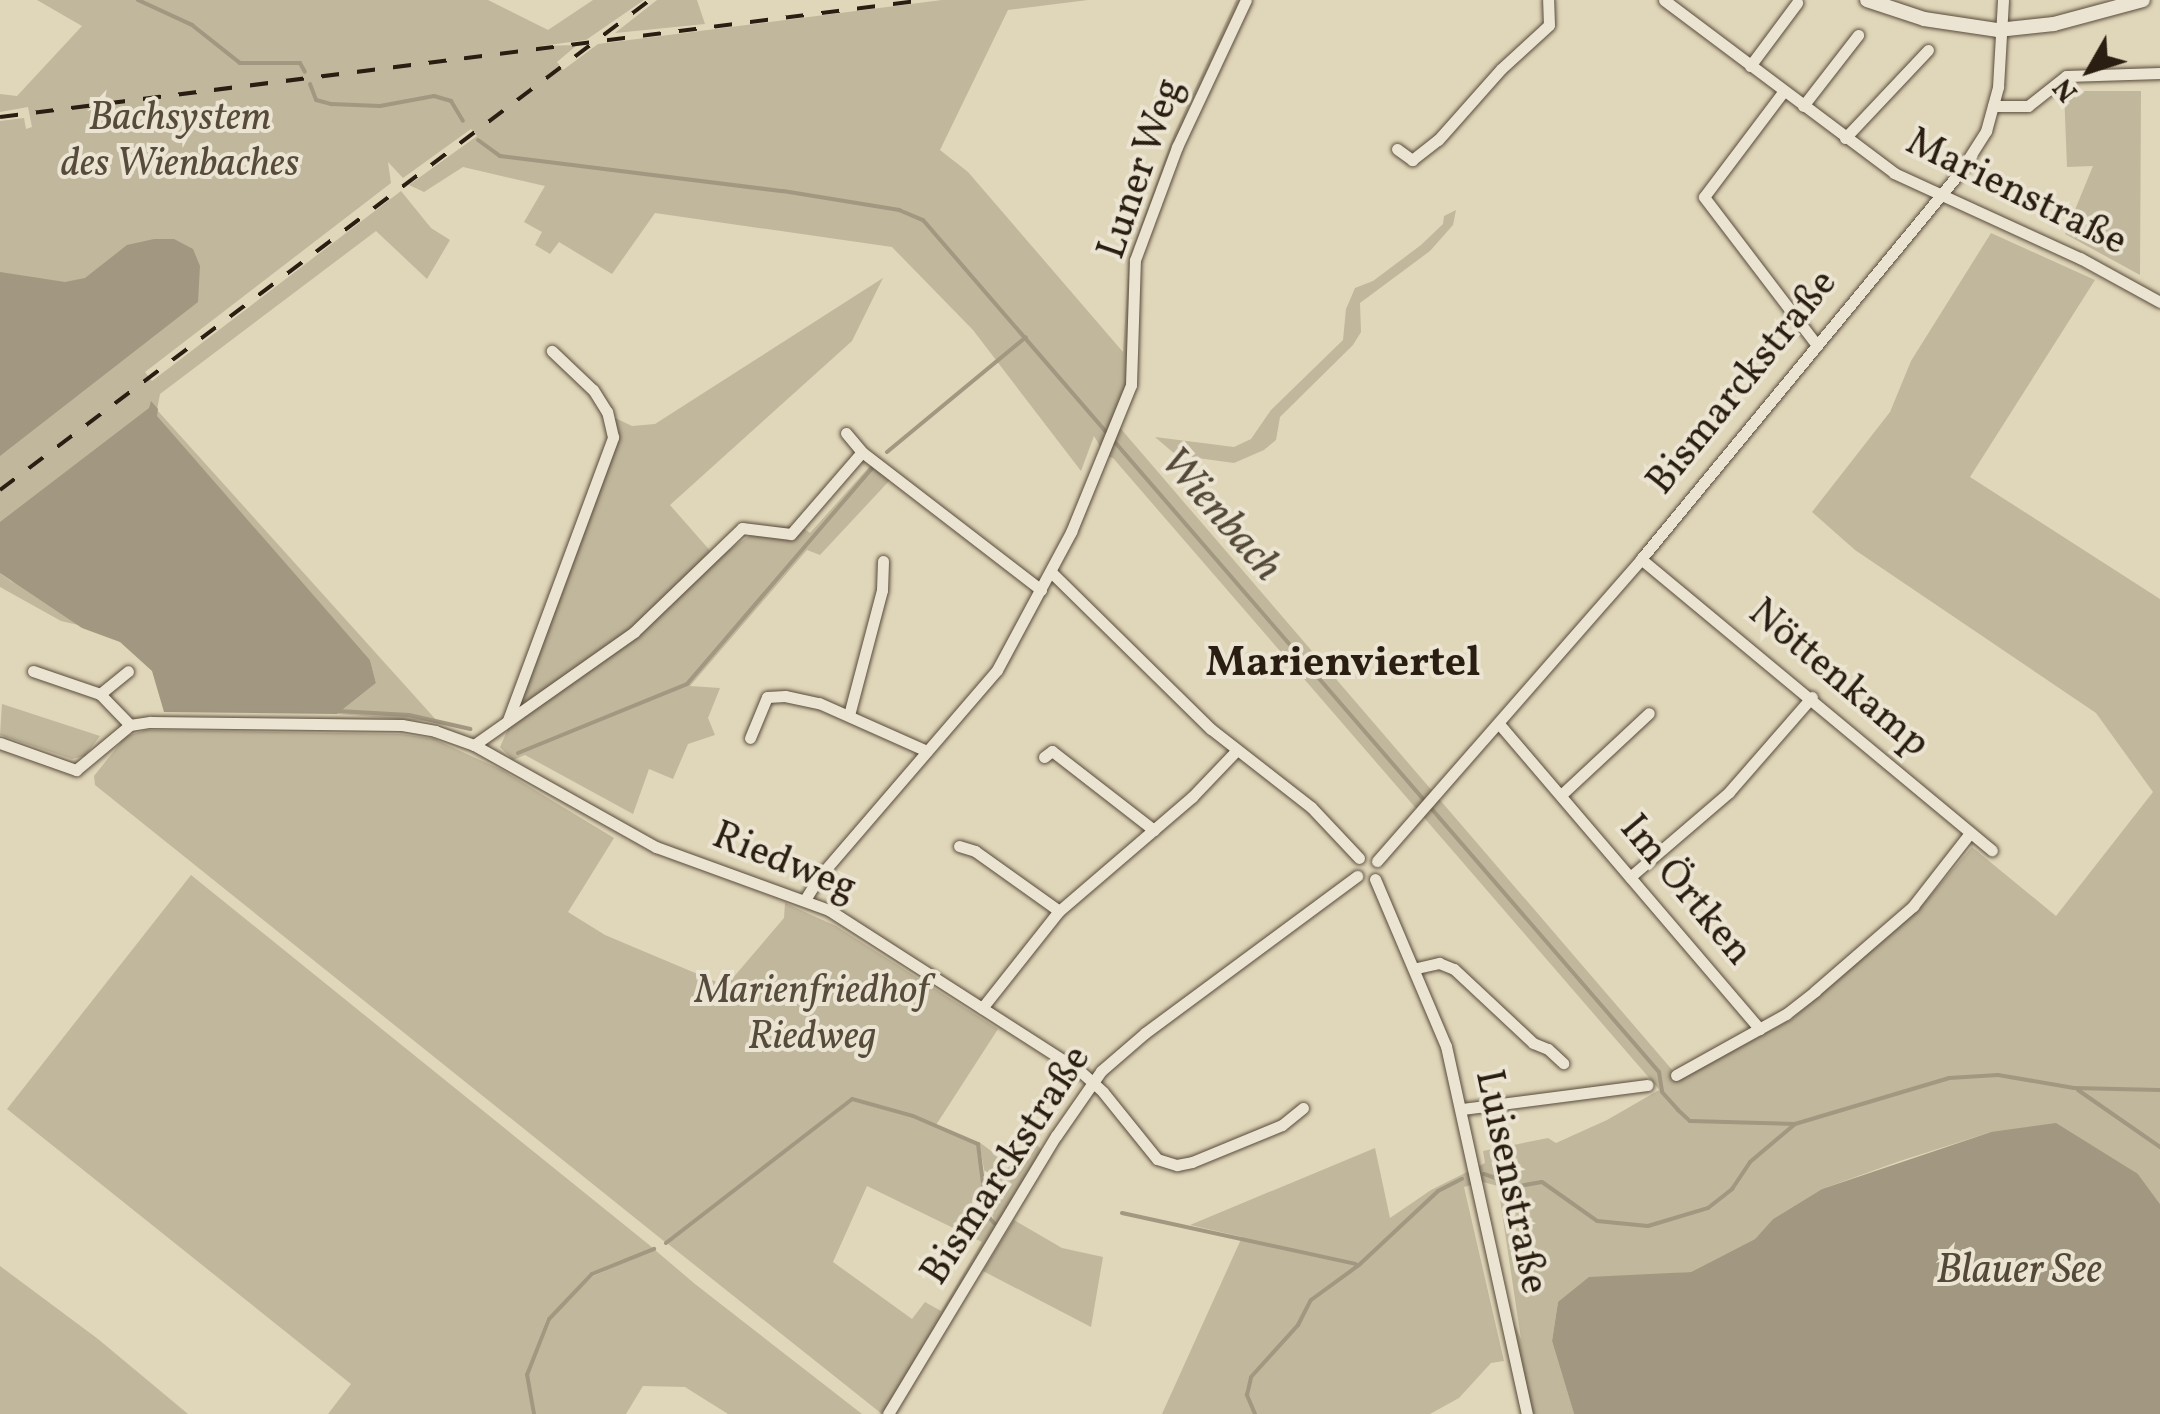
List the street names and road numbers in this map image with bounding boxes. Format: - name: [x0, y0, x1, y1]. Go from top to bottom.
- street label: Luner Weg: [1089, 72, 1195, 266]
- street label: Marienstraße: [1898, 119, 2134, 267]
- street label: Bismarckstraße: [1638, 261, 1848, 505]
- street label: Nöttenkamp: [1738, 590, 1938, 768]
- street label: Im Örtken: [1608, 806, 1762, 976]
- street label: Riedweg: [705, 812, 863, 914]
- street label: Bismarckstraße: [912, 1037, 1102, 1295]
- street label: Luisenstraße: [1463, 1066, 1557, 1298]

